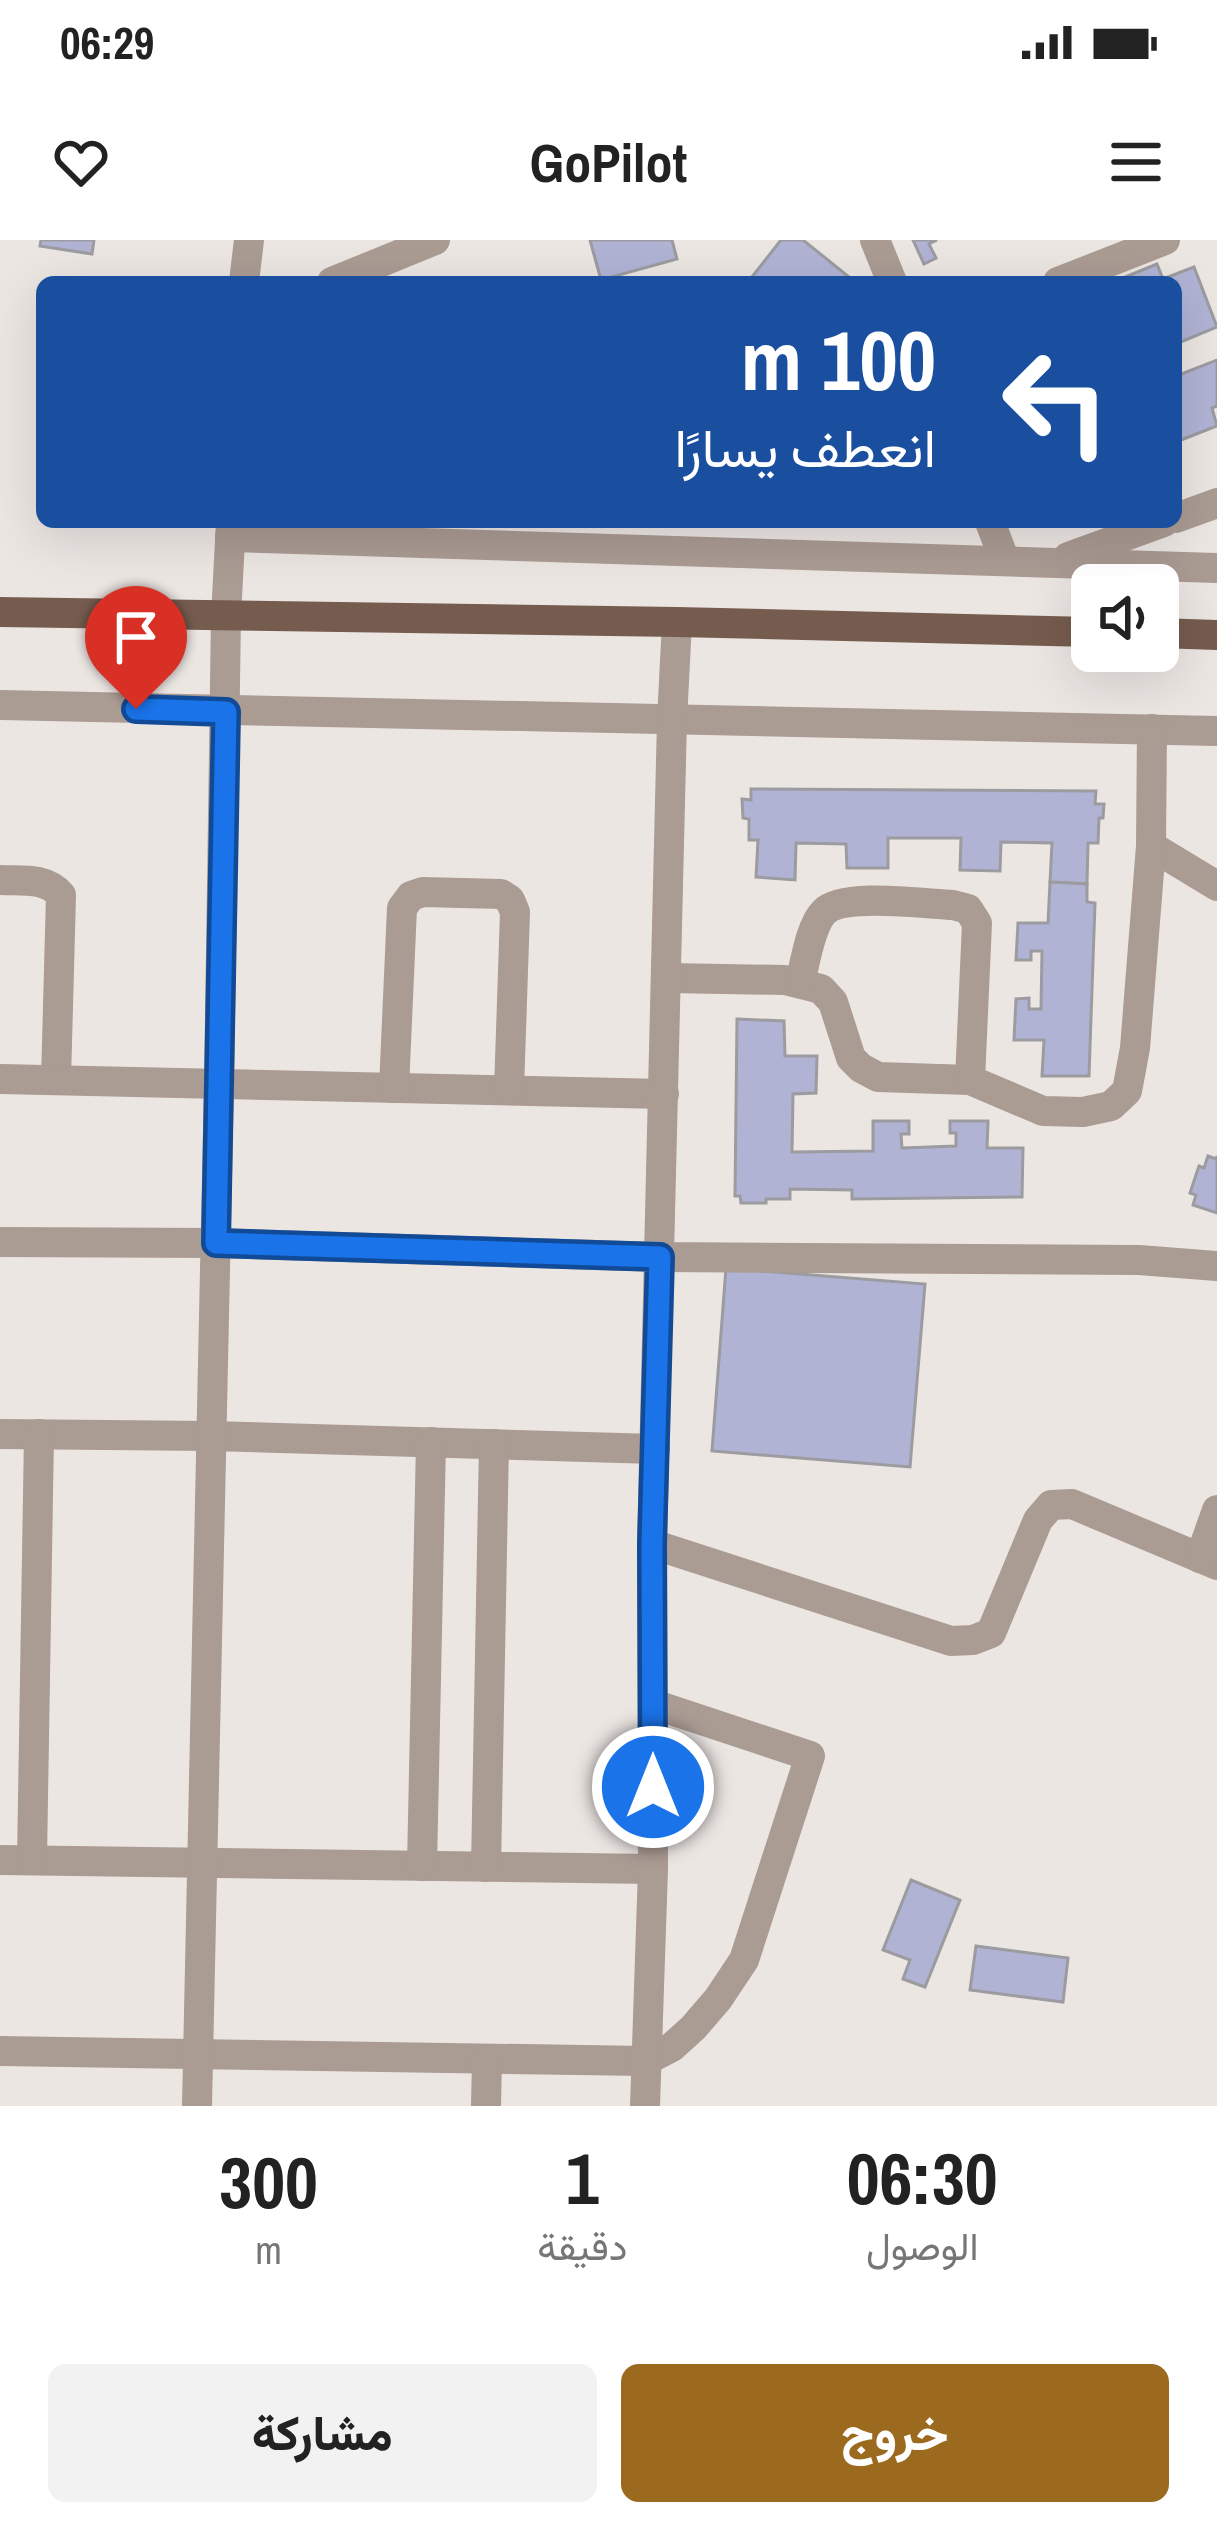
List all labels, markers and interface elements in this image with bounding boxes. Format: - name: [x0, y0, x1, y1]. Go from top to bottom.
- text: 06:29: [60, 12, 154, 73]
- text: GoPilot: [530, 126, 687, 199]
- icon: heart: [48, 129, 114, 195]
- icon: menu: [1103, 129, 1169, 195]
- text: 100 m: [741, 303, 936, 416]
- icon: left: [978, 324, 1134, 480]
- text: انعطف يسارًا: [674, 411, 936, 484]
- map controls: [1071, 564, 1179, 672]
- button: sound: [1071, 564, 1179, 672]
- pin: [85, 586, 187, 709]
- icon: arrive: [103, 604, 169, 670]
- position arrow: [590, 1724, 716, 1850]
- text: 1: [566, 2129, 599, 2226]
- text: 06:30: [847, 2129, 998, 2226]
- text: 300: [219, 2133, 318, 2230]
- text: دقيقة: [537, 2220, 627, 2272]
- text: الوصول: [866, 2220, 978, 2272]
- text: m: [255, 2224, 282, 2276]
- button: مشاركة: [48, 2364, 597, 2502]
- button: خروج: [621, 2364, 1169, 2502]

